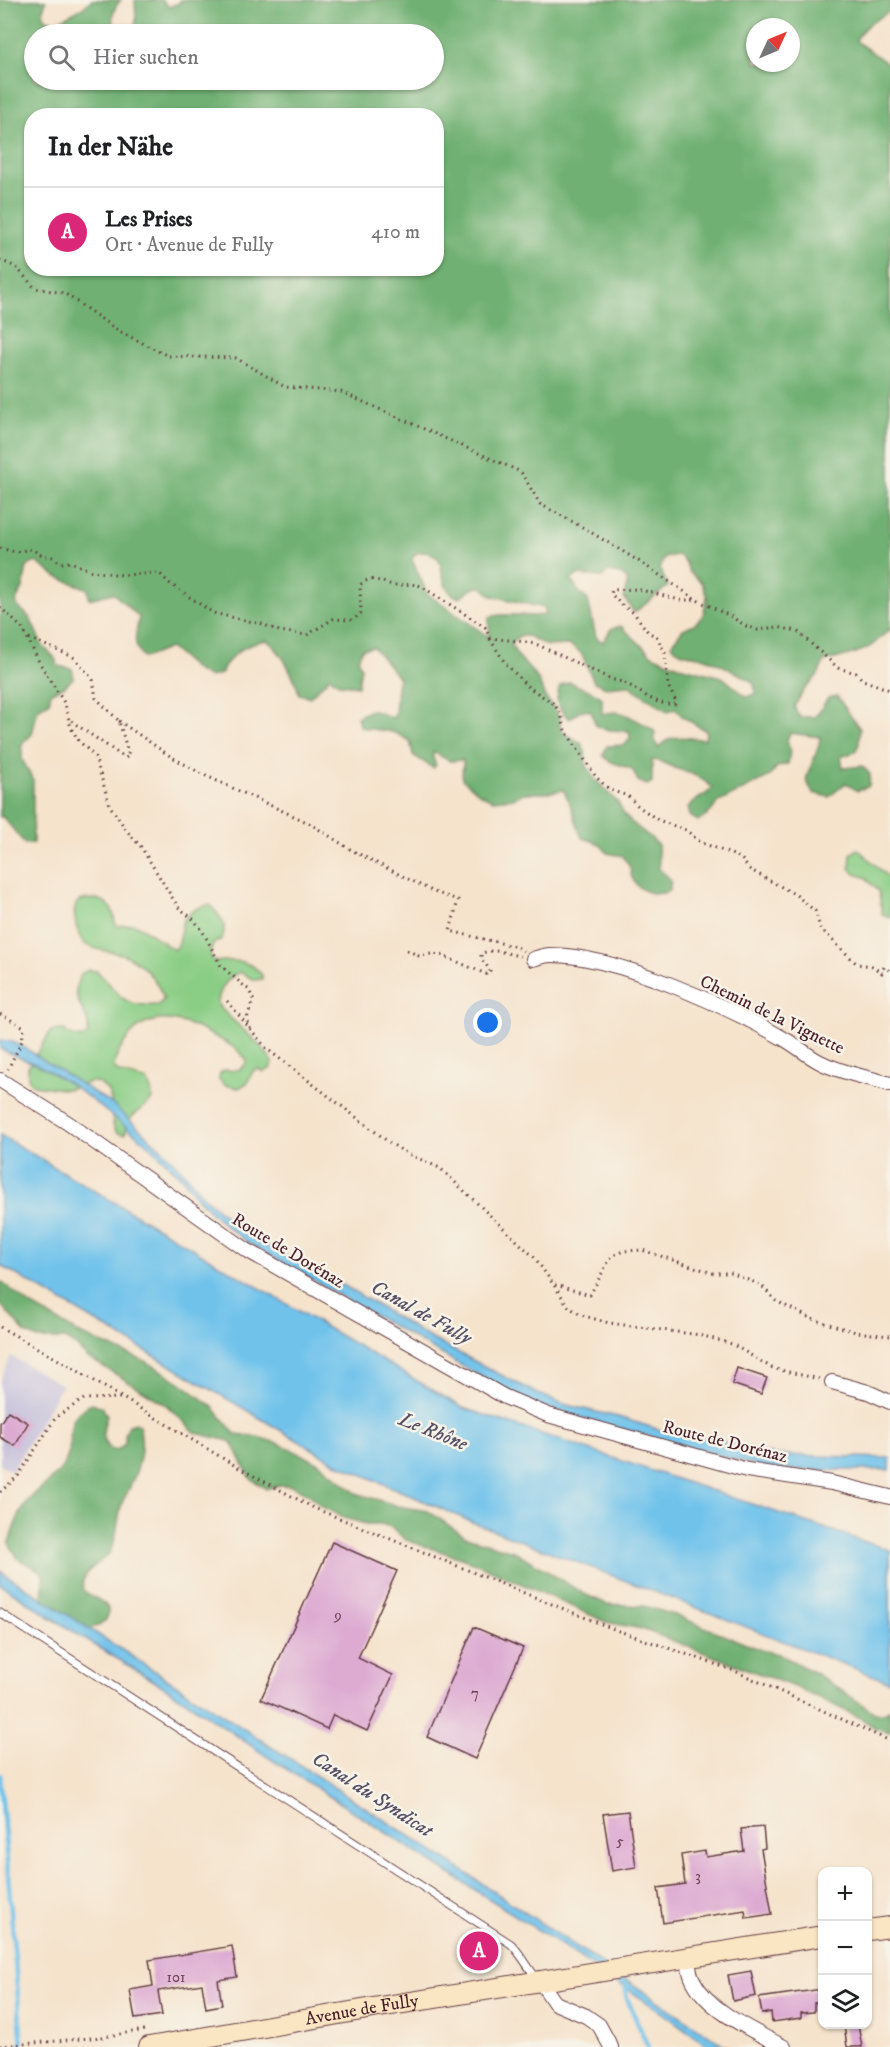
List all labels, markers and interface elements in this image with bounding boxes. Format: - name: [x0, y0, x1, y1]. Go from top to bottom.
- north arrow: [746, 18, 800, 72]
- search box: [24, 24, 444, 90]
- icon: search: [45, 41, 78, 74]
- text: Hier suchen: [93, 44, 199, 71]
- text: In der Nähe: [48, 131, 173, 164]
- text: Les Prises: [105, 206, 192, 233]
- text: A: [61, 220, 74, 245]
- text: 410 m: [371, 220, 420, 245]
- text: Ort · Avenue de Fully: [105, 233, 274, 258]
- street label: Chemin de la Vignette: [696, 971, 848, 1059]
- your location: [473, 1008, 502, 1037]
- street label: Route de Dorénaz: [228, 1209, 349, 1293]
- water label: Canal de Fully: [366, 1275, 477, 1351]
- water label: Le Rhône: [394, 1407, 472, 1457]
- street label: Route de Dorénaz: [660, 1416, 790, 1468]
- house number: 9: [333, 1606, 342, 1625]
- house number: 7: [471, 1684, 479, 1703]
- water label: Canal du Syndicat: [307, 1747, 439, 1844]
- house number: 5: [616, 1832, 624, 1851]
- house number: 3: [695, 1867, 701, 1886]
- map controls: [818, 1867, 872, 2029]
- button: +: [818, 1867, 872, 1921]
- button: −: [818, 1921, 872, 1975]
- pin: A: [460, 1928, 498, 1974]
- house number: 101: [167, 1968, 185, 1987]
- button: layers: [818, 1975, 872, 2029]
- street label: Avenue de Fully: [304, 1990, 420, 2031]

